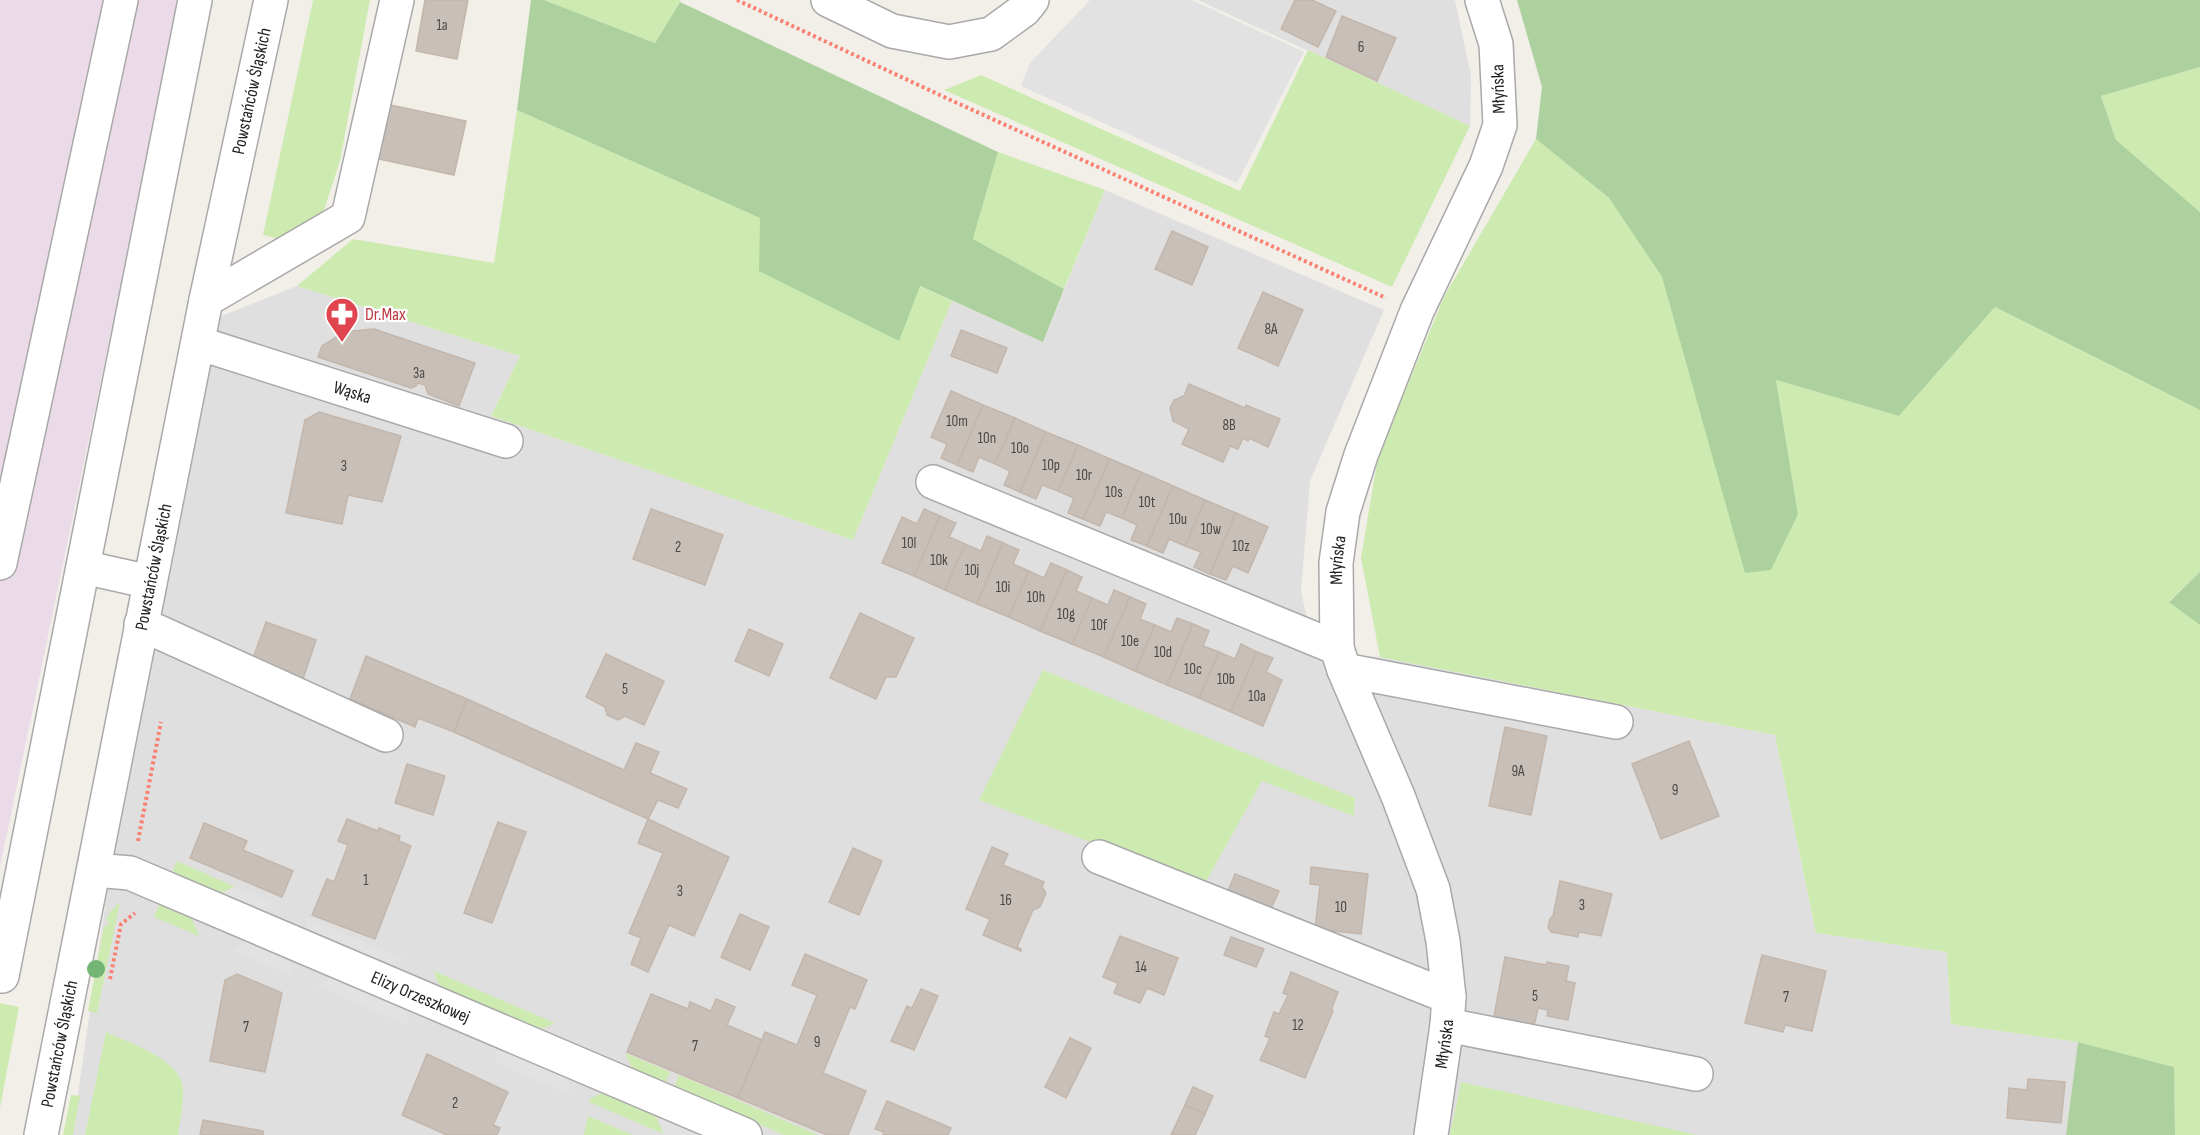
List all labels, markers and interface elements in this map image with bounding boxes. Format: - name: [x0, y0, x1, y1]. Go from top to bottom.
- house number: 1a: [436, 16, 448, 35]
- street label: Powstańców Śląskich: [228, 26, 276, 156]
- house number: 6: [1358, 38, 1364, 57]
- street label: Młyńska: [1487, 64, 1510, 114]
- pharmacy icon: Dr.Max: [324, 296, 360, 343]
- place label: Dr.Max: [365, 304, 406, 325]
- house number: 8A: [1265, 320, 1278, 339]
- house number: 3a: [413, 364, 425, 383]
- street label: Wąska: [331, 377, 374, 408]
- house number: 10m: [946, 412, 968, 431]
- house number: 8B: [1222, 416, 1236, 435]
- house number: 10n: [978, 429, 996, 448]
- house number: 10o: [1011, 439, 1029, 458]
- house number: 10p: [1042, 456, 1060, 475]
- house number: 3: [341, 457, 347, 476]
- house number: 10r: [1076, 466, 1093, 485]
- house number: 10s: [1105, 483, 1123, 502]
- house number: 10t: [1139, 493, 1156, 512]
- street label: Powstańców Śląskich: [131, 502, 177, 632]
- house number: 10u: [1169, 510, 1187, 529]
- house number: 10w: [1201, 520, 1222, 539]
- house number: 10l: [902, 534, 916, 553]
- street label: Młyńska: [1326, 534, 1351, 585]
- house number: 10z: [1232, 537, 1250, 556]
- house number: 2: [675, 538, 681, 557]
- house number: 10k: [930, 551, 948, 570]
- house number: 10j: [965, 561, 980, 580]
- house number: 10i: [996, 578, 1011, 597]
- house number: 10h: [1027, 588, 1045, 607]
- house number: 10g: [1057, 605, 1075, 624]
- house number: 10f: [1091, 616, 1108, 635]
- house number: 10e: [1121, 632, 1139, 651]
- house number: 10d: [1154, 643, 1172, 662]
- house number: 10c: [1184, 660, 1202, 679]
- house number: 10b: [1217, 670, 1235, 689]
- house number: 5: [622, 680, 628, 699]
- house number: 10a: [1248, 687, 1266, 706]
- house number: 9A: [1511, 762, 1525, 781]
- house number: 9: [1672, 781, 1678, 800]
- house number: 1: [363, 871, 369, 890]
- house number: 3: [677, 882, 683, 901]
- house number: 16: [1000, 891, 1012, 910]
- house number: 3: [1579, 896, 1585, 915]
- house number: 10: [1335, 898, 1347, 917]
- house number: 14: [1135, 958, 1147, 977]
- street label: Elizy Orzeszkowej: [368, 967, 473, 1028]
- street label: Powstańców Śląskich: [37, 979, 82, 1109]
- house number: 5: [1532, 987, 1538, 1006]
- house number: 7: [1783, 988, 1789, 1007]
- house number: 12: [1292, 1016, 1304, 1035]
- house number: 7: [243, 1018, 249, 1037]
- street label: Młyńska: [1431, 1019, 1458, 1070]
- house number: 9: [814, 1033, 820, 1052]
- house number: 7: [692, 1037, 698, 1056]
- house number: 2: [452, 1094, 458, 1113]

